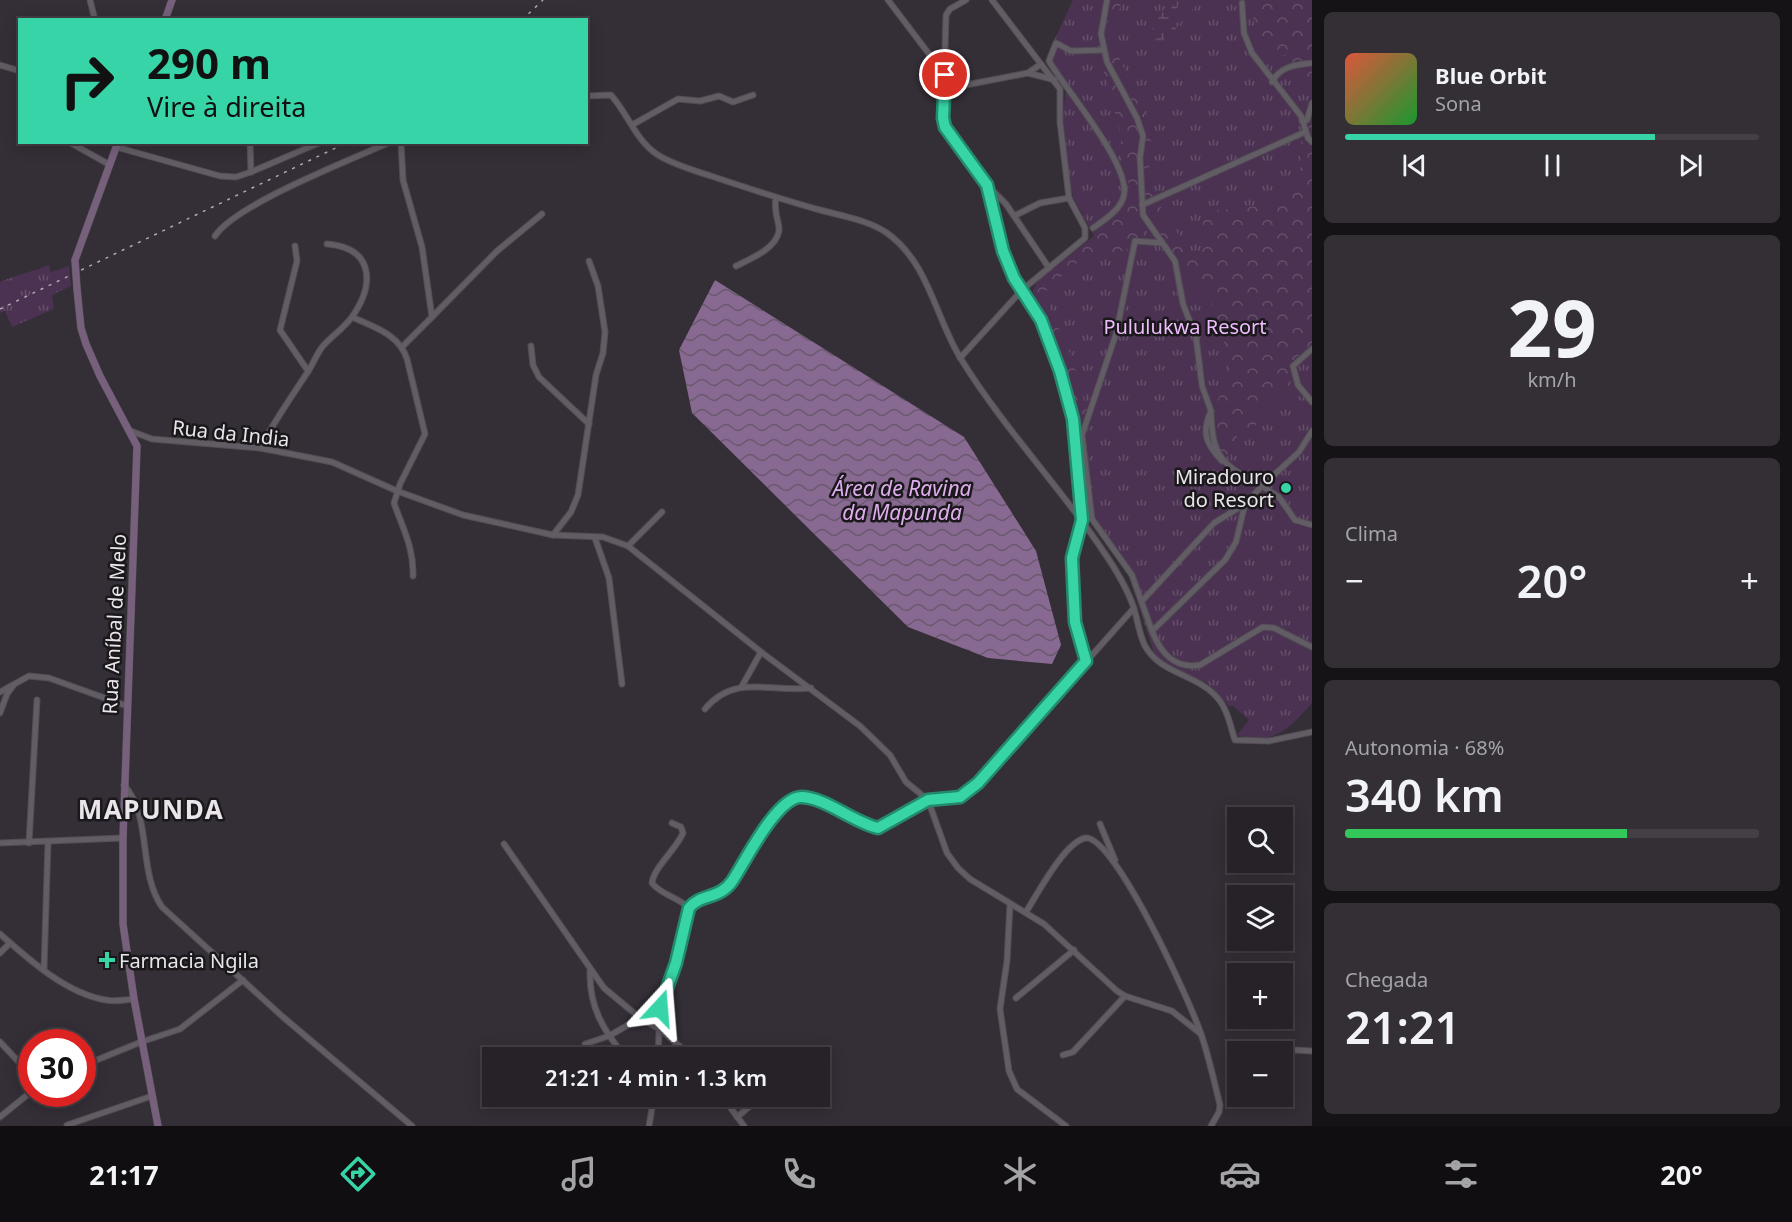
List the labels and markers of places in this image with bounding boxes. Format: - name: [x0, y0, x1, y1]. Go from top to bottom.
- pin: [919, 49, 970, 100]
- place label: Miradouro do Resort: [1175, 463, 1274, 513]
- marker: Miradouro do Resort: [1279, 481, 1293, 495]
- place label: Farmacia Ngila: [119, 947, 259, 974]
- marker: Farmacia Ngila: [100, 953, 114, 967]

